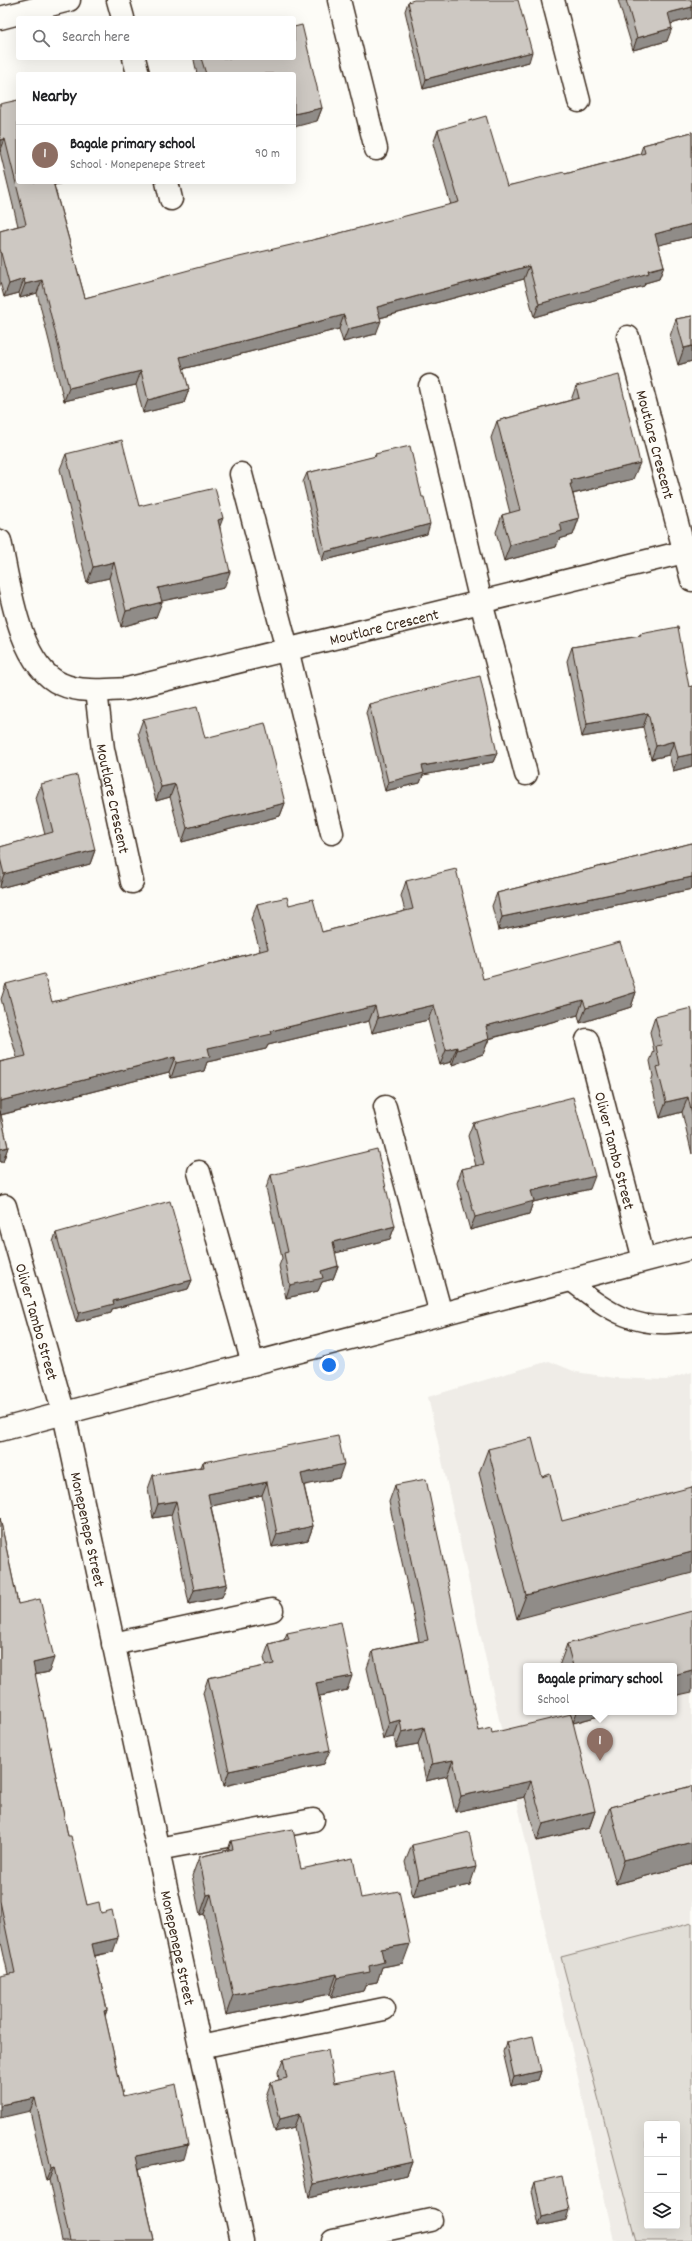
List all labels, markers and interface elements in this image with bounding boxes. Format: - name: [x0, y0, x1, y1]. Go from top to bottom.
- search box: [16, 16, 296, 60]
- icon: search: [30, 27, 52, 49]
- text: Search here: [62, 27, 130, 49]
- text: Nearby: [32, 86, 76, 110]
- text: Bagale primary school: [70, 134, 195, 156]
- text: 1: [44, 145, 46, 164]
- text: 90 m: [255, 145, 280, 164]
- text: School · Monepenepe Street: [70, 156, 205, 175]
- street label: Moutlare Crescent: [629, 388, 679, 502]
- street label: Moutlare Crescent: [328, 604, 442, 653]
- street label: Moutlare Crescent: [88, 743, 134, 856]
- street label: Oliver Tambo Street: [587, 1090, 639, 1212]
- street label: Oliver Tambo Street: [8, 1261, 63, 1383]
- your location: [319, 1355, 339, 1375]
- street label: Monepenepe Street: [63, 1470, 110, 1589]
- popup: [523, 1663, 677, 1715]
- text: Bagale primary school: [537, 1669, 663, 1691]
- text: School: [537, 1691, 569, 1710]
- pin: 1: [587, 1728, 613, 1761]
- street label: Monepenepe Street: [153, 1889, 200, 2008]
- map controls: [644, 2121, 680, 2229]
- button: +: [644, 2121, 680, 2157]
- button: −: [644, 2157, 680, 2193]
- button: layers: [644, 2193, 680, 2229]

